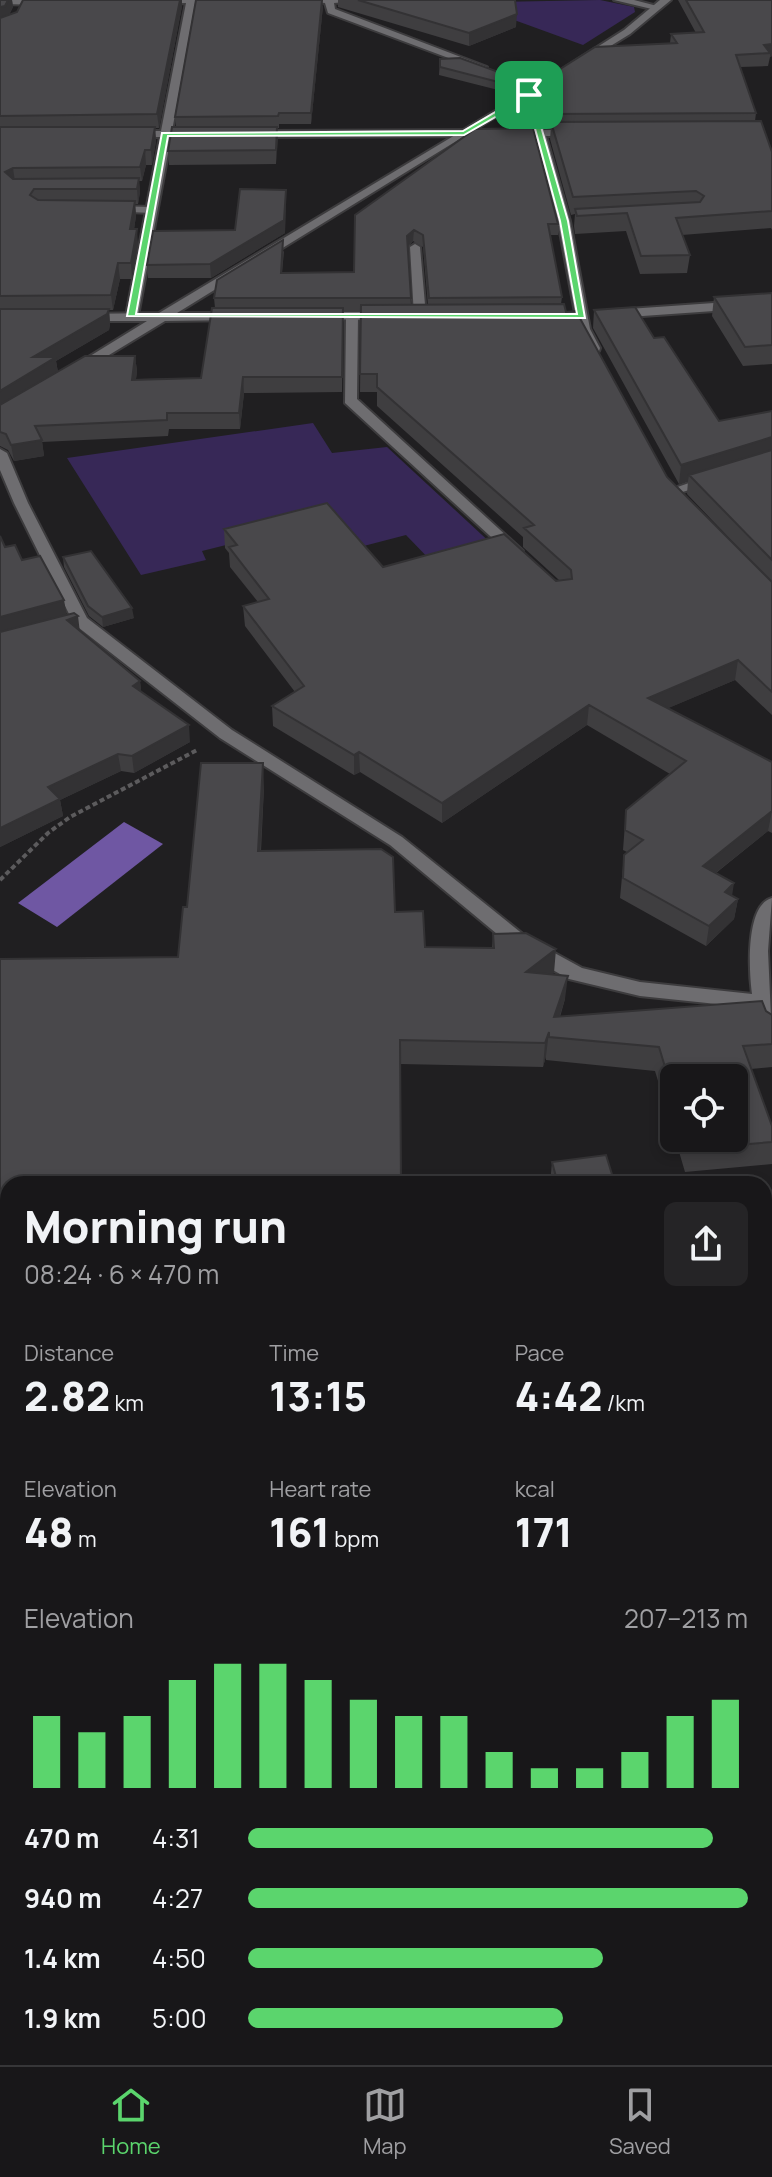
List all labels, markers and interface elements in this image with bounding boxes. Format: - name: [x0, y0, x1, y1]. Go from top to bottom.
- pin: [495, 61, 563, 129]
- icon: arrive: [507, 73, 551, 117]
- map controls: [660, 1064, 748, 1152]
- button: locate: [660, 1064, 748, 1152]
- text: Morning run: [24, 1196, 287, 1256]
- button: share: [664, 1202, 748, 1286]
- text: 08:24 · 6 × 470 m: [24, 1256, 219, 1292]
- text: Distance: [24, 1338, 114, 1368]
- text: Time: [269, 1338, 319, 1368]
- text: Pace: [515, 1338, 564, 1368]
- text: 2.82: [24, 1368, 110, 1423]
- text: 13:15: [269, 1368, 367, 1423]
- text: 4:42: [515, 1368, 602, 1423]
- text: km: [110, 1388, 144, 1418]
- text: /km: [602, 1388, 645, 1418]
- text: Elevation: [24, 1474, 117, 1504]
- text: Heart rate: [269, 1474, 371, 1504]
- text: kcal: [515, 1474, 555, 1504]
- text: 48: [24, 1504, 74, 1559]
- text: 161: [269, 1504, 330, 1559]
- text: 171: [515, 1504, 573, 1559]
- text: m: [74, 1524, 97, 1554]
- text: bpm: [330, 1524, 379, 1554]
- text: Elevation: [24, 1600, 134, 1636]
- text: 207–213 m: [624, 1600, 748, 1636]
- text: 470 m: [24, 1820, 99, 1856]
- text: 4:31: [152, 1820, 200, 1856]
- text: 940 m: [24, 1880, 102, 1916]
- text: 4:27: [152, 1880, 203, 1916]
- text: 1.4 km: [24, 1940, 101, 1976]
- text: 4:50: [152, 1940, 206, 1976]
- text: 1.9 km: [24, 2000, 101, 2036]
- text: 5:00: [152, 2000, 207, 2036]
- tab: Home: [101, 2083, 161, 2161]
- tab: Map: [363, 2083, 407, 2161]
- tab: Saved: [609, 2083, 671, 2161]

